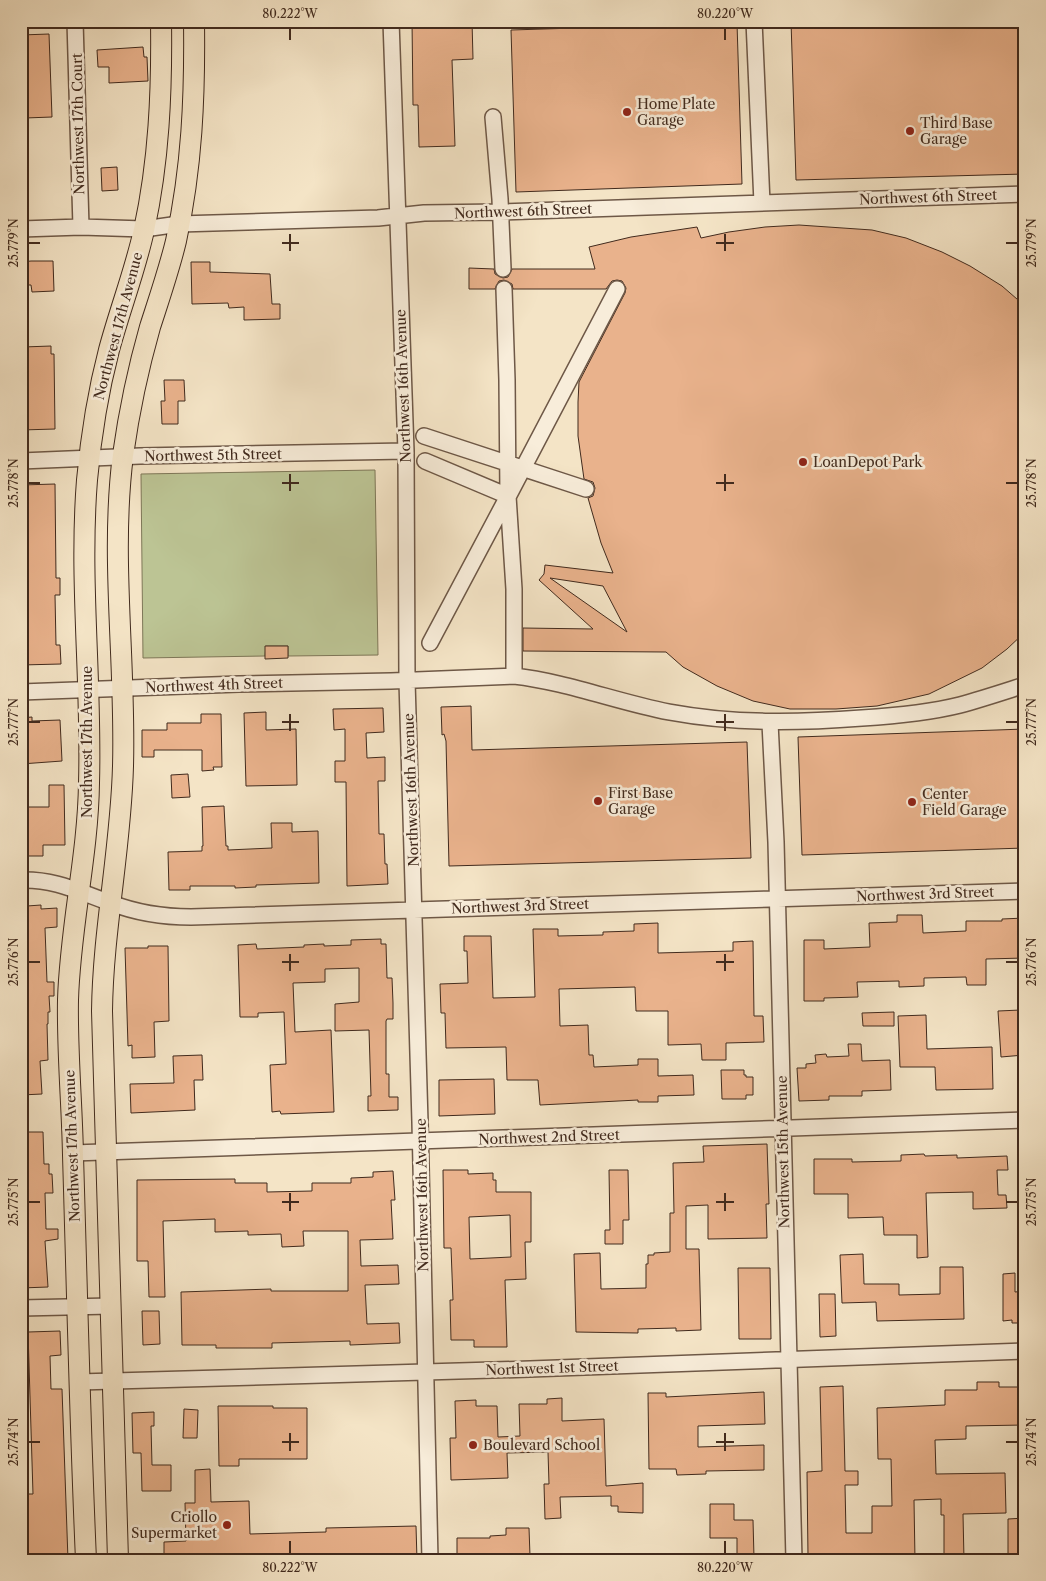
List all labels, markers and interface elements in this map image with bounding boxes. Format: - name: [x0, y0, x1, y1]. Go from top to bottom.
- text: 80.222°W: [262, 6, 319, 21]
- text: 80.220°W: [697, 6, 754, 21]
- street label: Northwest 17th Court: [68, 53, 88, 195]
- place label: Home Plate Garage: [637, 95, 716, 129]
- marker: Home Plate Garage: [621, 106, 633, 118]
- place label: Third Base Garage: [920, 114, 993, 148]
- marker: Third Base Garage: [904, 125, 916, 137]
- street label: Northwest 6th Street: [859, 186, 997, 208]
- street label: Northwest 6th Street: [454, 200, 592, 222]
- text: 25.779°N: [6, 218, 21, 268]
- text: 25.779°N: [1024, 218, 1039, 268]
- street label: Northwest 17th Avenue: [90, 250, 146, 402]
- street label: Northwest 16th Avenue: [391, 309, 415, 463]
- street label: Northwest 5th Street: [144, 445, 282, 465]
- place label: LoanDepot Park: [813, 453, 923, 471]
- marker: LoanDepot Park: [797, 456, 809, 468]
- text: 25.778°N: [6, 458, 21, 508]
- text: 25.778°N: [1024, 458, 1039, 508]
- street label: Northwest 17th Avenue: [78, 666, 96, 818]
- street label: Northwest 4th Street: [145, 674, 283, 696]
- text: 25.777°N: [6, 698, 21, 746]
- text: 25.777°N: [1024, 698, 1039, 746]
- street label: Northwest 16th Avenue: [399, 713, 423, 867]
- place label: First Base Garage: [608, 784, 673, 818]
- place label: Center Field Garage: [922, 785, 1007, 819]
- marker: First Base Garage: [592, 795, 604, 807]
- marker: Center Field Garage: [906, 796, 918, 808]
- street label: Northwest 3rd Street: [856, 883, 994, 905]
- street label: Northwest 3rd Street: [451, 895, 589, 917]
- text: 25.776°N: [6, 938, 21, 986]
- text: 25.776°N: [1024, 938, 1039, 986]
- street label: Northwest 17th Avenue: [60, 1069, 84, 1222]
- street label: Northwest 15th Avenue: [773, 1075, 793, 1229]
- street label: Northwest 16th Avenue: [412, 1118, 432, 1272]
- street label: Northwest 2nd Street: [478, 1126, 620, 1148]
- text: 25.775°N: [6, 1178, 21, 1226]
- text: 25.775°N: [1024, 1178, 1039, 1226]
- street label: Northwest 1st Street: [485, 1357, 619, 1379]
- text: 25.774°N: [6, 1418, 21, 1466]
- text: 25.774°N: [1024, 1418, 1039, 1466]
- place label: Boulevard School: [483, 1436, 600, 1454]
- marker: Boulevard School: [467, 1439, 479, 1451]
- place label: Criollo Supermarket: [131, 1508, 217, 1542]
- marker: Criollo Supermarket: [221, 1519, 233, 1531]
- text: 80.222°W: [262, 1560, 319, 1575]
- text: 80.220°W: [697, 1560, 754, 1575]

